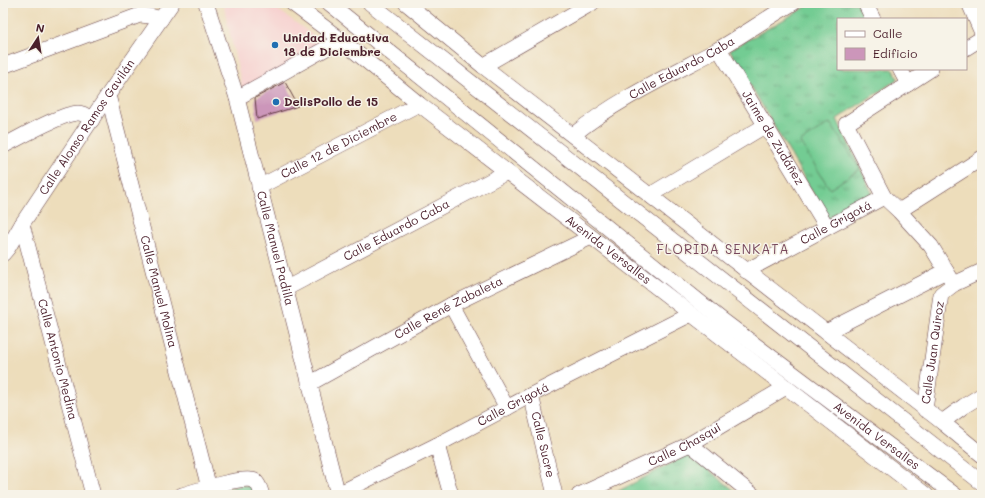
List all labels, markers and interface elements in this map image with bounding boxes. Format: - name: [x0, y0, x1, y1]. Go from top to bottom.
- north arrow: [18, 18, 58, 58]
- legend: [837, 18, 967, 70]
- text: N: [35, 20, 46, 36]
- text: Calle: [873, 25, 903, 41]
- place label: Unidad Educativa 18 de Diciembre: [283, 29, 389, 59]
- street label: Calle Eduardo Caba: [626, 32, 737, 102]
- marker: Unidad Educativa 18 de Diciembre: [270, 40, 280, 50]
- text: Edificio: [873, 45, 917, 61]
- street label: Calle Alonso Ramos Gavilán: [35, 56, 138, 198]
- street label: Jaime de Zudáñez: [739, 87, 809, 188]
- place label: DelisPollo de 15: [284, 93, 378, 109]
- marker: DelisPollo de 15: [271, 97, 281, 107]
- street label: Calle 12 de Diciembre: [277, 108, 399, 181]
- street label: Calle Manuel Padilla: [254, 189, 298, 307]
- street label: Calle Eduardo Caba: [340, 195, 452, 264]
- street label: Calle Grigotá: [797, 196, 874, 248]
- street label: Avenida Versalles: [563, 211, 655, 287]
- street label: Calle Manuel Molina: [137, 233, 182, 349]
- district label: FLORIDA SENKATA: [656, 240, 790, 257]
- street label: Calle René Zabaleta: [391, 272, 505, 342]
- street label: Calle Antonio Medina: [35, 297, 82, 421]
- street label: Calle Juan Quiroz: [917, 299, 947, 405]
- street label: Calle Grigotá: [474, 378, 551, 429]
- street label: Avenida Versalles: [831, 398, 924, 473]
- street label: Calle Sucre: [528, 410, 560, 479]
- street label: Calle Chasqui: [645, 418, 724, 469]

